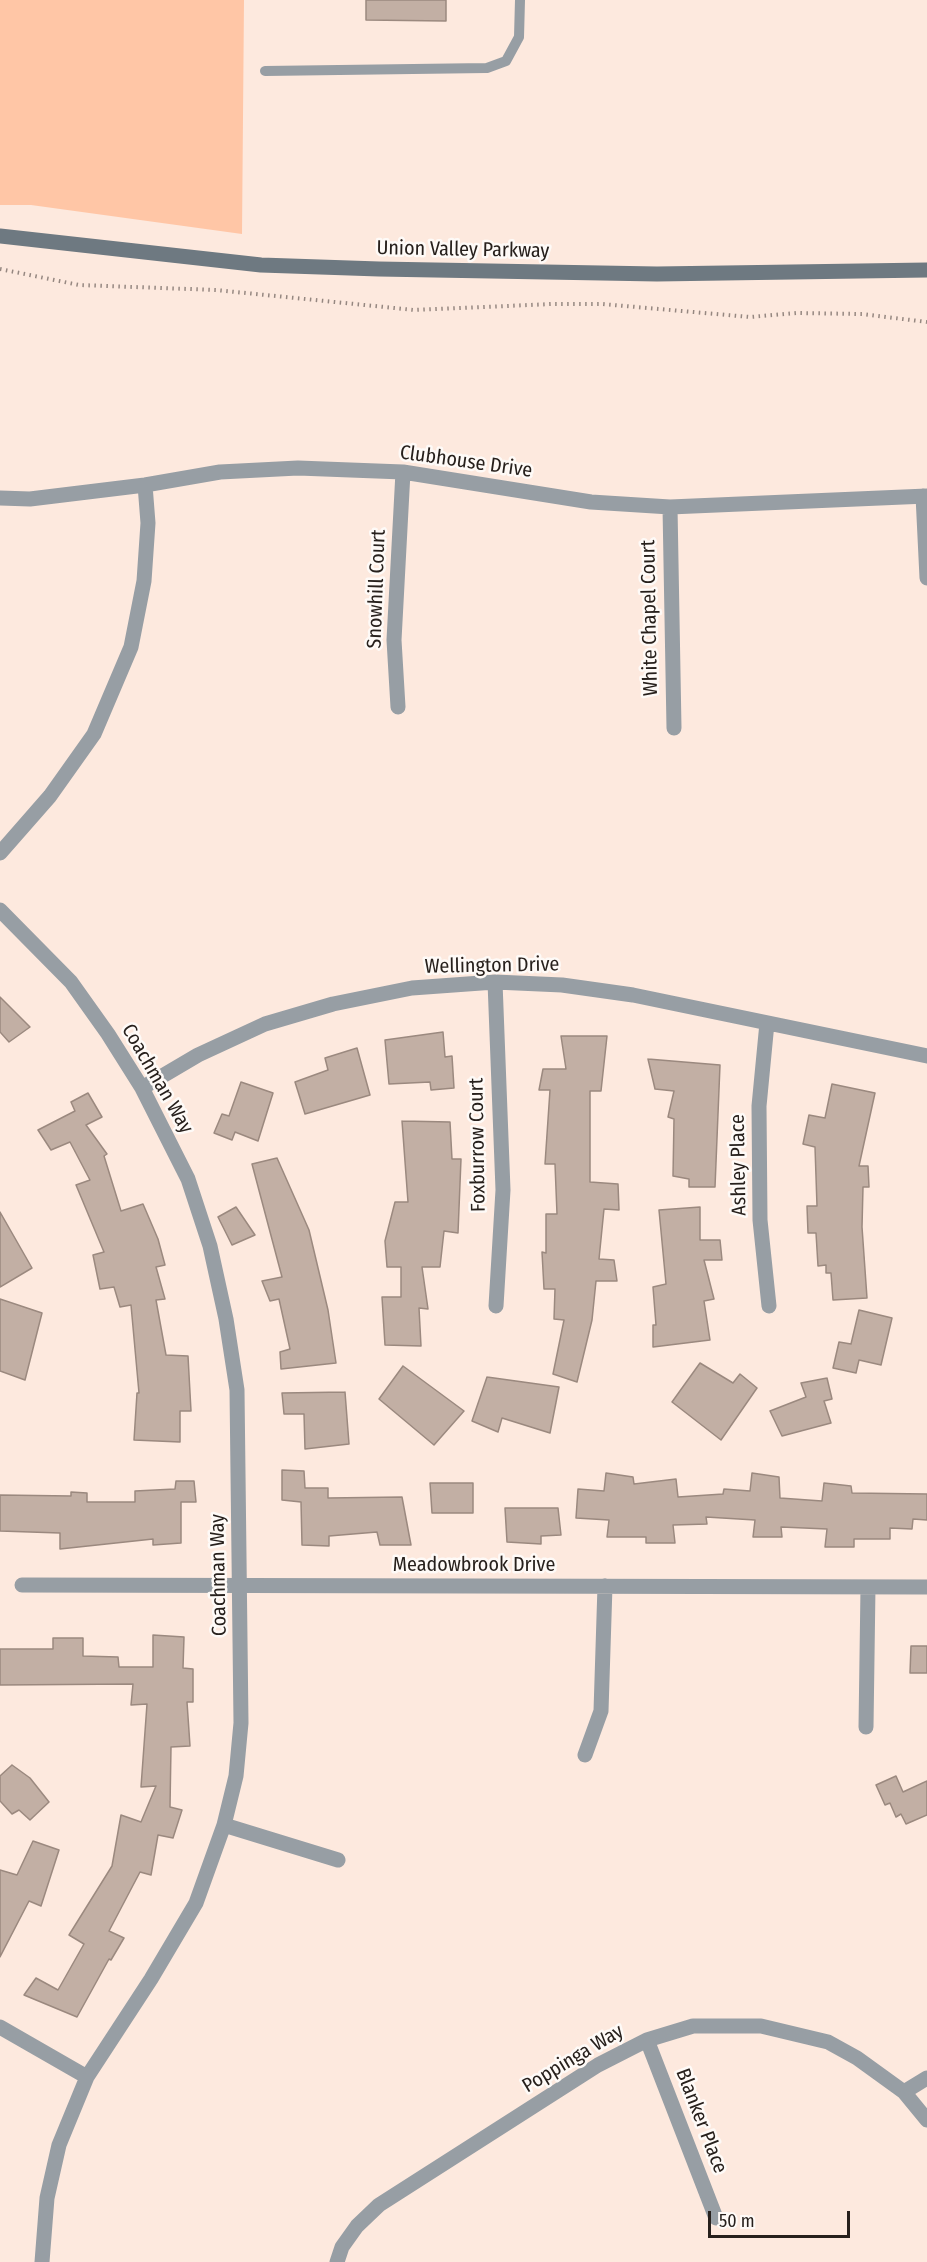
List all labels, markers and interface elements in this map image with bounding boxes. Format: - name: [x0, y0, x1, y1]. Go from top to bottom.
- street label: Union Valley Parkway: [376, 236, 550, 264]
- street label: Clubhouse Drive: [398, 441, 534, 483]
- street label: Snowhill Court: [363, 529, 391, 649]
- street label: White Chapel Court: [637, 540, 663, 696]
- street label: Wellington Drive: [425, 953, 559, 979]
- street label: Coachman Way: [116, 1020, 198, 1138]
- street label: Foxburrow Court: [465, 1078, 491, 1212]
- street label: Ashley Place: [726, 1114, 752, 1216]
- street label: Coachman Way: [206, 1514, 232, 1636]
- street label: Meadowbrook Drive: [393, 1553, 555, 1577]
- street label: Poppinga Way: [518, 2019, 628, 2099]
- street label: Blanker Place: [670, 2065, 732, 2177]
- scale bar: [711, 2199, 854, 2237]
- text: 50 m: [719, 2210, 755, 2232]

